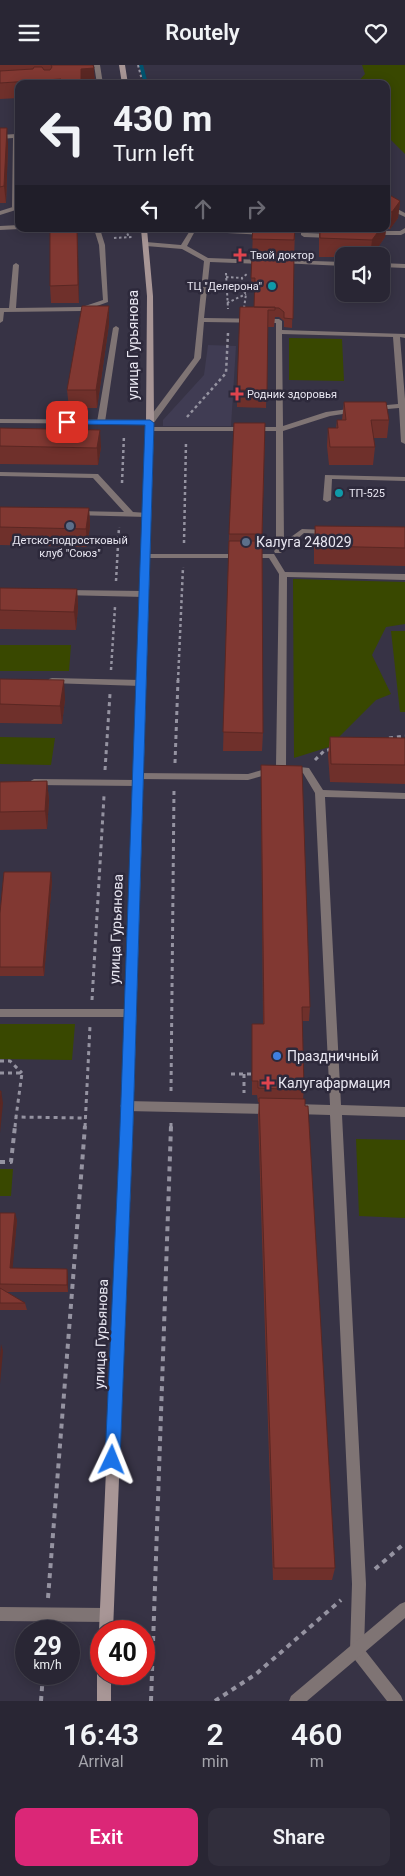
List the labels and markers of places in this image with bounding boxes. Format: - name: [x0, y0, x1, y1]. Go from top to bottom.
- marker: Твой доктор: [234, 249, 246, 261]
- place label: Твой доктор: [250, 249, 314, 262]
- place label: ТЦ "Делерона": [187, 280, 262, 293]
- marker: ТЦ "Делерона": [266, 280, 278, 292]
- marker: Родник здоровья: [231, 388, 243, 400]
- place label: Родник здоровья: [247, 388, 337, 401]
- pin: [46, 401, 88, 443]
- marker: ТП-525: [333, 487, 345, 499]
- place label: ТП-525: [349, 487, 385, 500]
- marker: Детско-подростковый клуб "Союз": [64, 520, 76, 532]
- place label: Детско-подростковый клуб "Союз": [12, 534, 128, 560]
- place label: Калуга 248029: [256, 534, 352, 550]
- marker: Калуга 248029: [240, 536, 252, 548]
- place label: Праздничный: [287, 1048, 379, 1064]
- marker: Праздничный: [271, 1050, 283, 1062]
- place label: Калугафармация: [278, 1075, 391, 1091]
- marker: Калугафармация: [262, 1077, 274, 1089]

